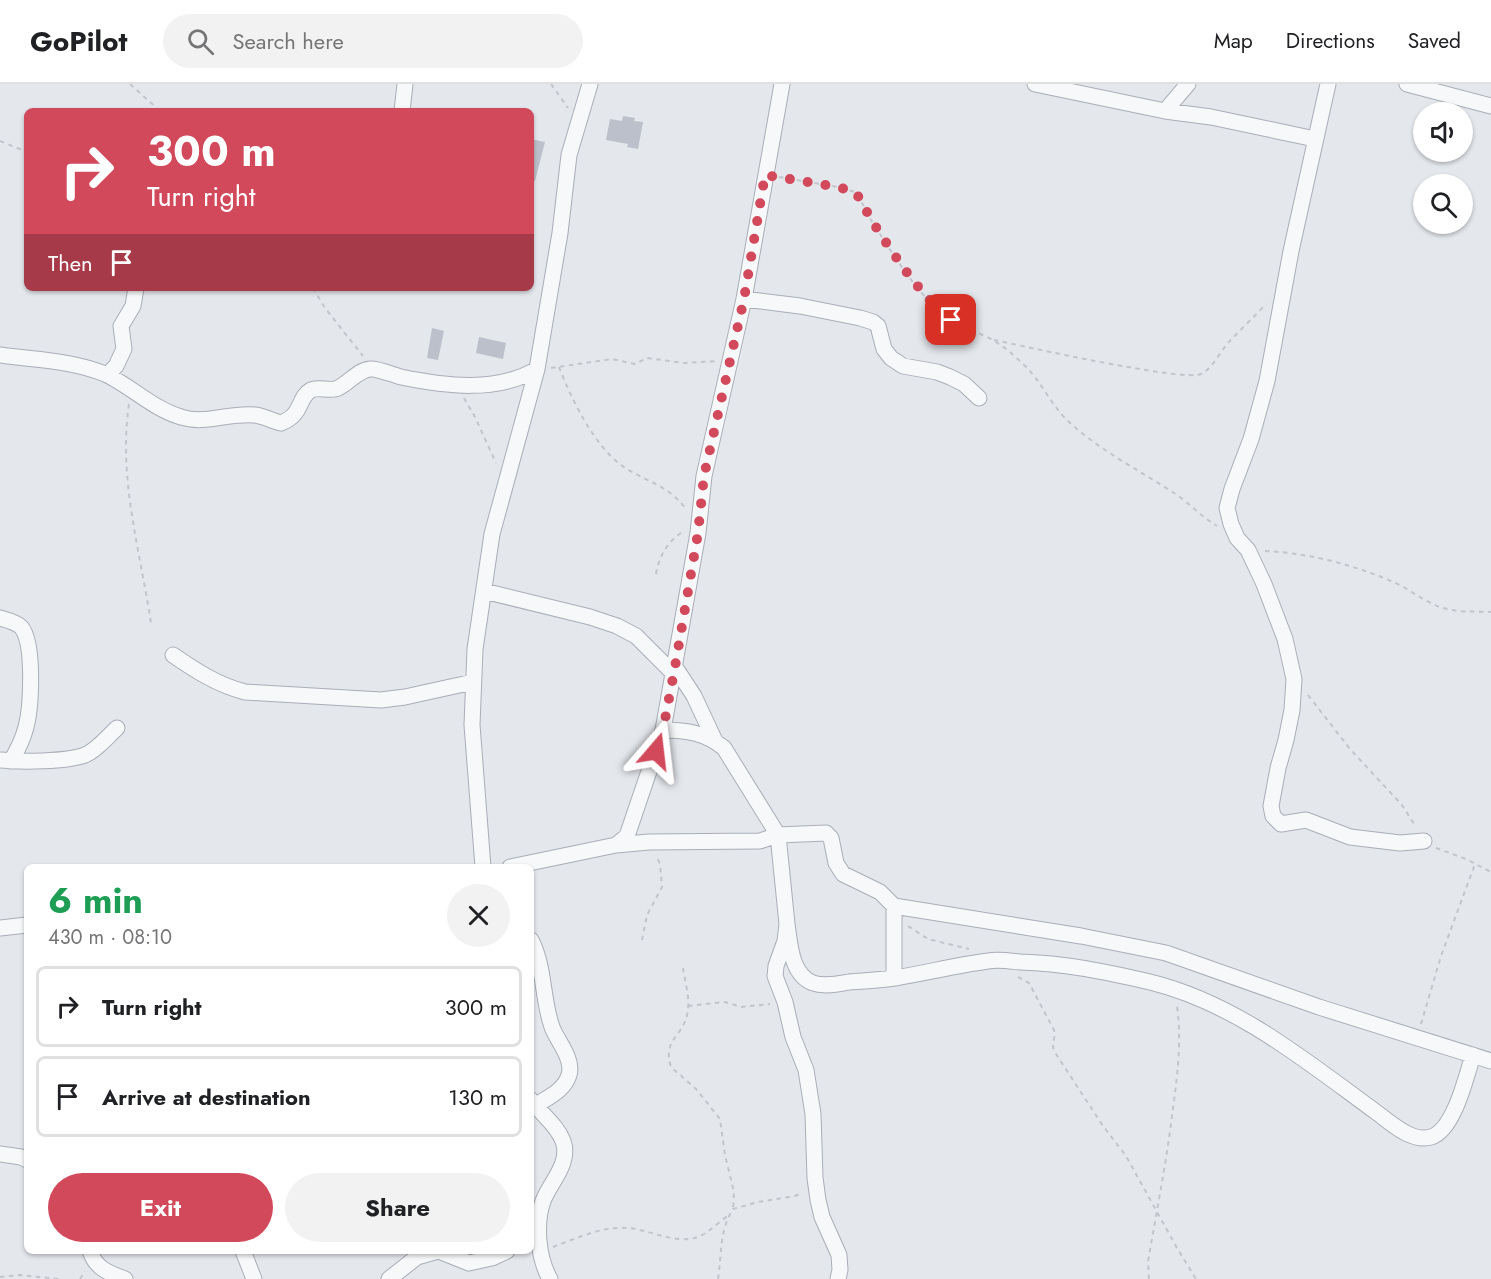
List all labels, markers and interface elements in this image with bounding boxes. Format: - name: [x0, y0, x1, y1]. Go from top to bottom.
- search box: [163, 14, 583, 68]
- text: GoPilot: [30, 21, 127, 62]
- icon: search: [184, 25, 217, 58]
- text: Search here: [232, 25, 344, 57]
- text: Map: [1214, 26, 1253, 56]
- text: Directions: [1286, 26, 1375, 56]
- text: Saved: [1408, 26, 1461, 56]
- map controls: [1413, 102, 1473, 234]
- button: sound: [1413, 102, 1473, 162]
- text: 300 m: [147, 121, 276, 182]
- icon: right: [48, 132, 126, 210]
- button: search: [1413, 174, 1473, 234]
- text: Turn right: [147, 177, 255, 216]
- icon: arrive: [105, 246, 138, 279]
- text: Then: [48, 247, 93, 279]
- pin: [925, 294, 976, 345]
- icon: arrive: [934, 303, 967, 336]
- position arrow: [624, 719, 688, 783]
- text: 6 min: [48, 874, 143, 926]
- button: close: [447, 884, 510, 947]
- text: 430 m · 08:10: [48, 923, 172, 952]
- icon: right: [51, 990, 84, 1023]
- text: Turn right: [102, 991, 202, 1023]
- text: 300 m: [445, 991, 507, 1023]
- icon: arrive: [51, 1080, 84, 1113]
- text: Arrive at destination: [102, 1081, 311, 1113]
- text: 130 m: [448, 1081, 507, 1113]
- button: Exit: [48, 1173, 273, 1242]
- button: Share: [285, 1173, 510, 1242]

